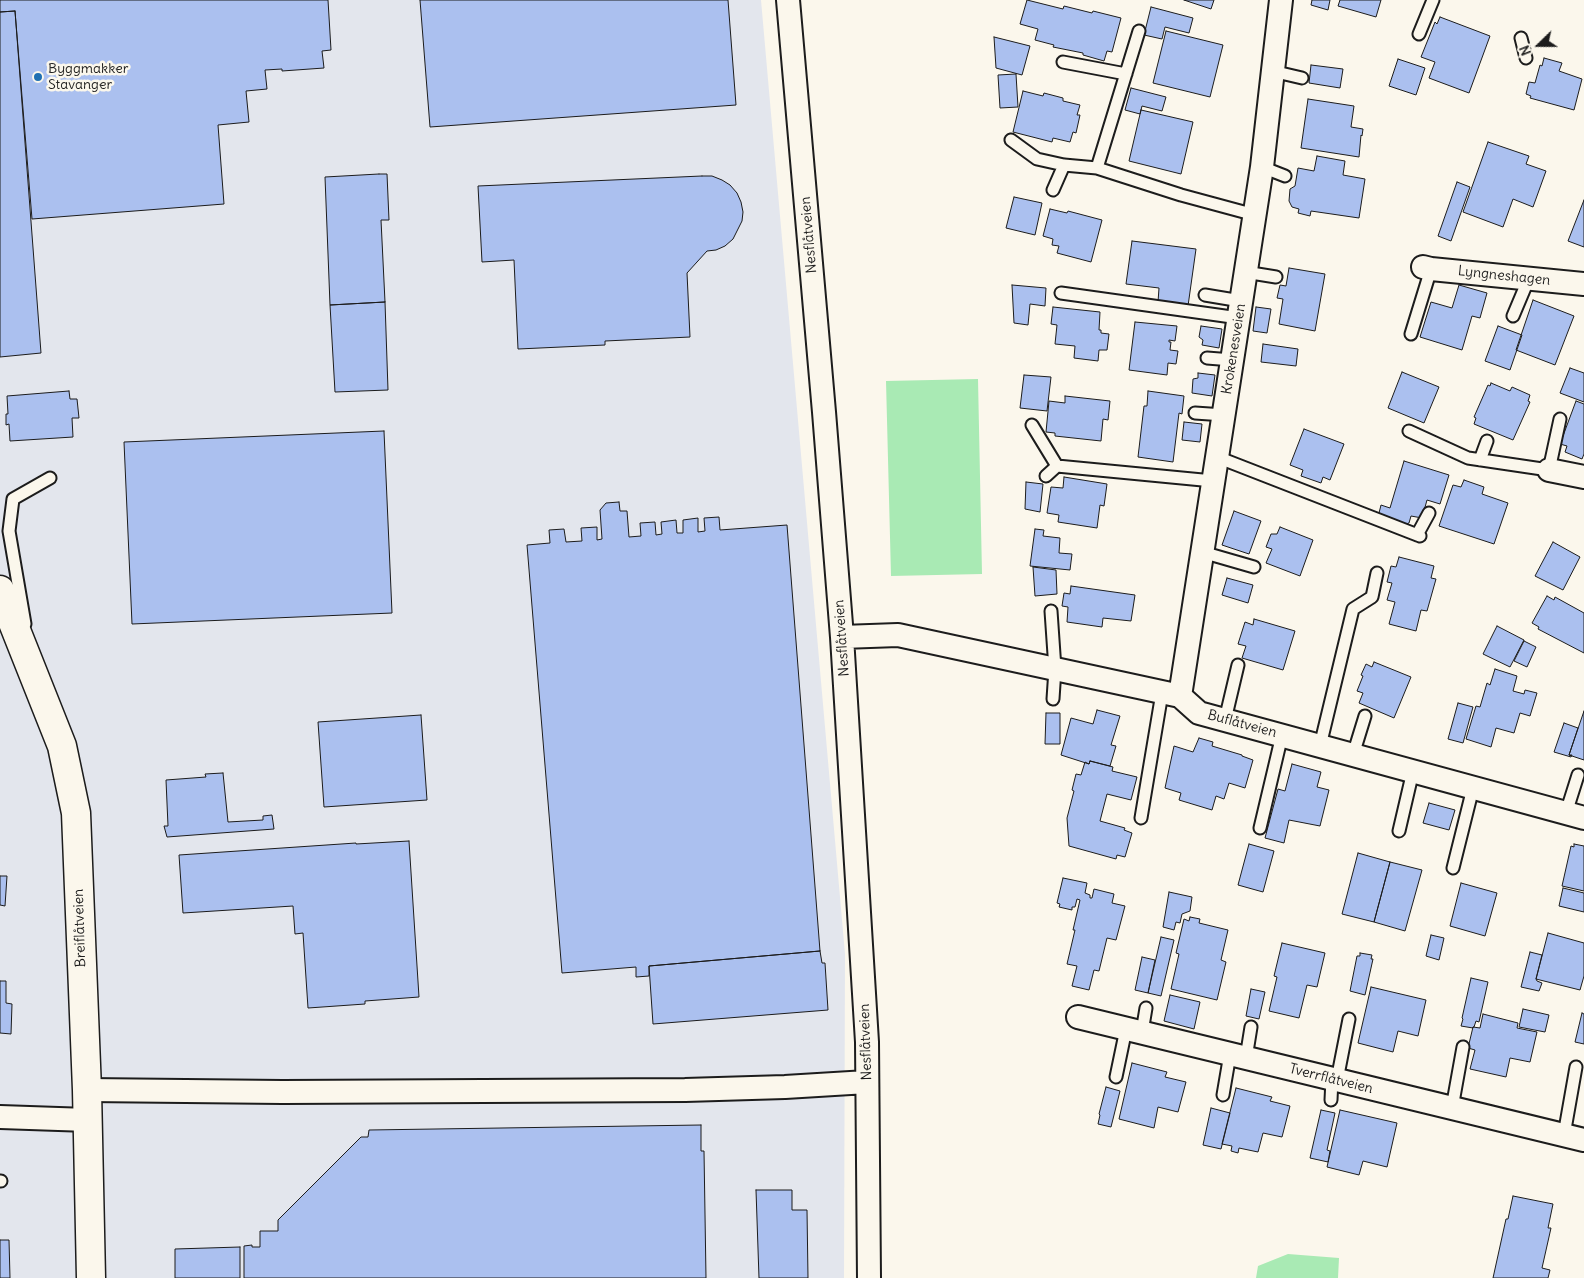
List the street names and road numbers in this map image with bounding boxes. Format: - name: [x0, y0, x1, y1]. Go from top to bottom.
- street label: Nesflåtveien: [797, 196, 821, 274]
- street label: Lyngneshagen: [1457, 263, 1551, 289]
- street label: Krokenesveien: [1219, 302, 1249, 396]
- street label: Nesflåtveien: [831, 599, 853, 677]
- street label: Buflåtveien: [1206, 707, 1278, 741]
- street label: Breiflåtveien: [70, 888, 90, 968]
- street label: Nesflåtveien: [856, 1003, 876, 1081]
- street label: Tverrflåtveien: [1287, 1060, 1375, 1098]

